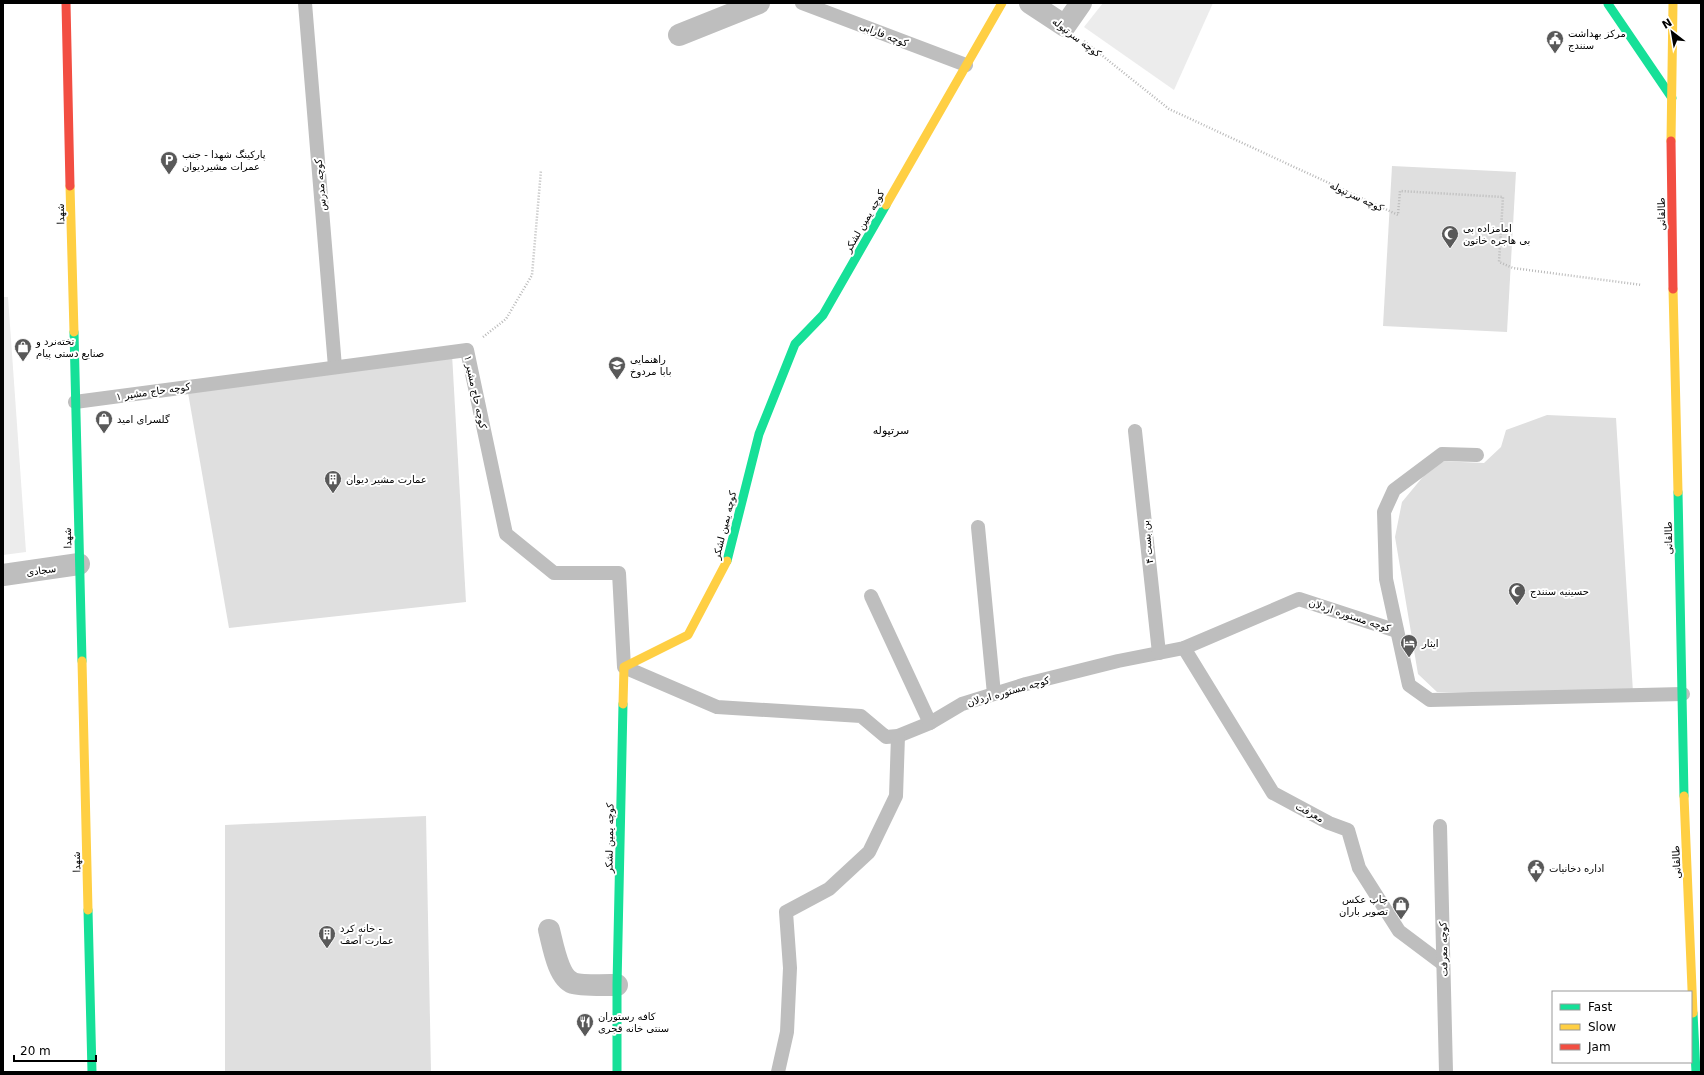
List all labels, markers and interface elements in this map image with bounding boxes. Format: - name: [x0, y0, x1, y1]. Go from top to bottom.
- north arrow: [1652, 12, 1692, 52]
- street label: کوچه سرتپوله: [1050, 16, 1103, 60]
- text: N: [1660, 16, 1674, 32]
- street label: کوچه فارابی: [858, 20, 910, 49]
- place label: مرکز بهداشت سنندج: [1568, 28, 1626, 52]
- public building icon: مرکز بهداشت سنندج: [1545, 29, 1565, 54]
- place label: پارکینگ شهدا - جنب عمرات مشیردیوان: [182, 149, 266, 172]
- parking icon: پارکینگ شهدا - جنب عمرات مشیردیوان: [159, 150, 179, 175]
- street label: کوچه مدرس: [313, 158, 328, 211]
- street label: کوچه سرتپوله: [1328, 179, 1386, 215]
- street label: کوچه یمین لشکر: [842, 188, 887, 255]
- street label: طالقانی: [1656, 197, 1667, 231]
- street label: شهدا: [55, 203, 67, 225]
- place label: امامزاده بی بی هاجره خاتون: [1463, 223, 1530, 246]
- mosque icon: امامزاده بی بی هاجره خاتون: [1440, 224, 1460, 249]
- place label: تخته‌نرد و صنایع دستی پیام: [35, 336, 104, 360]
- shop icon: تخته‌نرد و صنایع دستی پیام: [13, 337, 33, 362]
- street label: کوچه حاج مشیر ۱: [461, 354, 489, 430]
- place label: راهنمایی بابا مردوخ: [630, 354, 671, 378]
- school or university icon: راهنمایی بابا مردوخ: [607, 355, 627, 380]
- street label: کوچه حاج مشیر ۱: [115, 381, 191, 403]
- shop icon: گلسرای امید: [94, 409, 114, 434]
- place label: گلسرای امید: [117, 414, 170, 425]
- district label: سرتپوله: [873, 424, 909, 437]
- building icon: عمارت مشیر دیوان: [323, 469, 343, 494]
- place label: عمارت مشیر دیوان: [346, 474, 427, 485]
- street label: کوچه یمین لشکر: [710, 490, 738, 561]
- street label: بن بست ۴: [1140, 520, 1155, 564]
- street label: طالقانی: [1663, 521, 1674, 555]
- street label: شهدا: [62, 527, 74, 549]
- street label: سجادی: [25, 563, 57, 578]
- mosque icon: حسینیه سنندج: [1507, 581, 1527, 606]
- place label: حسینیه سنندج: [1530, 586, 1589, 598]
- street label: کوچه مستوره اردلان: [1308, 597, 1392, 634]
- hotel icon: ایثار: [1399, 633, 1419, 658]
- place label: ایثار: [1421, 638, 1438, 649]
- street label: کوچه مستوره اردلان: [966, 674, 1051, 709]
- street label: معرفت: [1294, 800, 1326, 824]
- street label: کوچه یمین لشکر: [603, 803, 616, 874]
- street label: طالقانی: [1670, 845, 1683, 879]
- street label: شهدا: [71, 851, 83, 873]
- public building icon: اداره دخانیات: [1526, 858, 1546, 883]
- place label: اداره دخانیات: [1549, 863, 1604, 874]
- place label: چاپ عکس تصویر باران: [1339, 894, 1388, 917]
- shop icon: چاپ عکس تصویر باران: [1391, 895, 1411, 920]
- street label: کوچه معرفت: [1438, 921, 1449, 977]
- place label: خانه کرد - عمارت آصف: [340, 923, 394, 946]
- building icon: خانه کرد - عمارت آصف: [317, 924, 337, 949]
- legend: [1552, 991, 1692, 1063]
- text: Fast: [1588, 1000, 1612, 1014]
- place label: کافه رستوران سنتی خانه قجری: [598, 1011, 669, 1034]
- restaurant icon: کافه رستوران سنتی خانه قجری: [575, 1012, 595, 1037]
- text: Slow: [1588, 1020, 1616, 1034]
- scale bar: [14, 1037, 96, 1063]
- text: Jam: [1587, 1040, 1611, 1054]
- text: 20 m: [20, 1044, 51, 1058]

